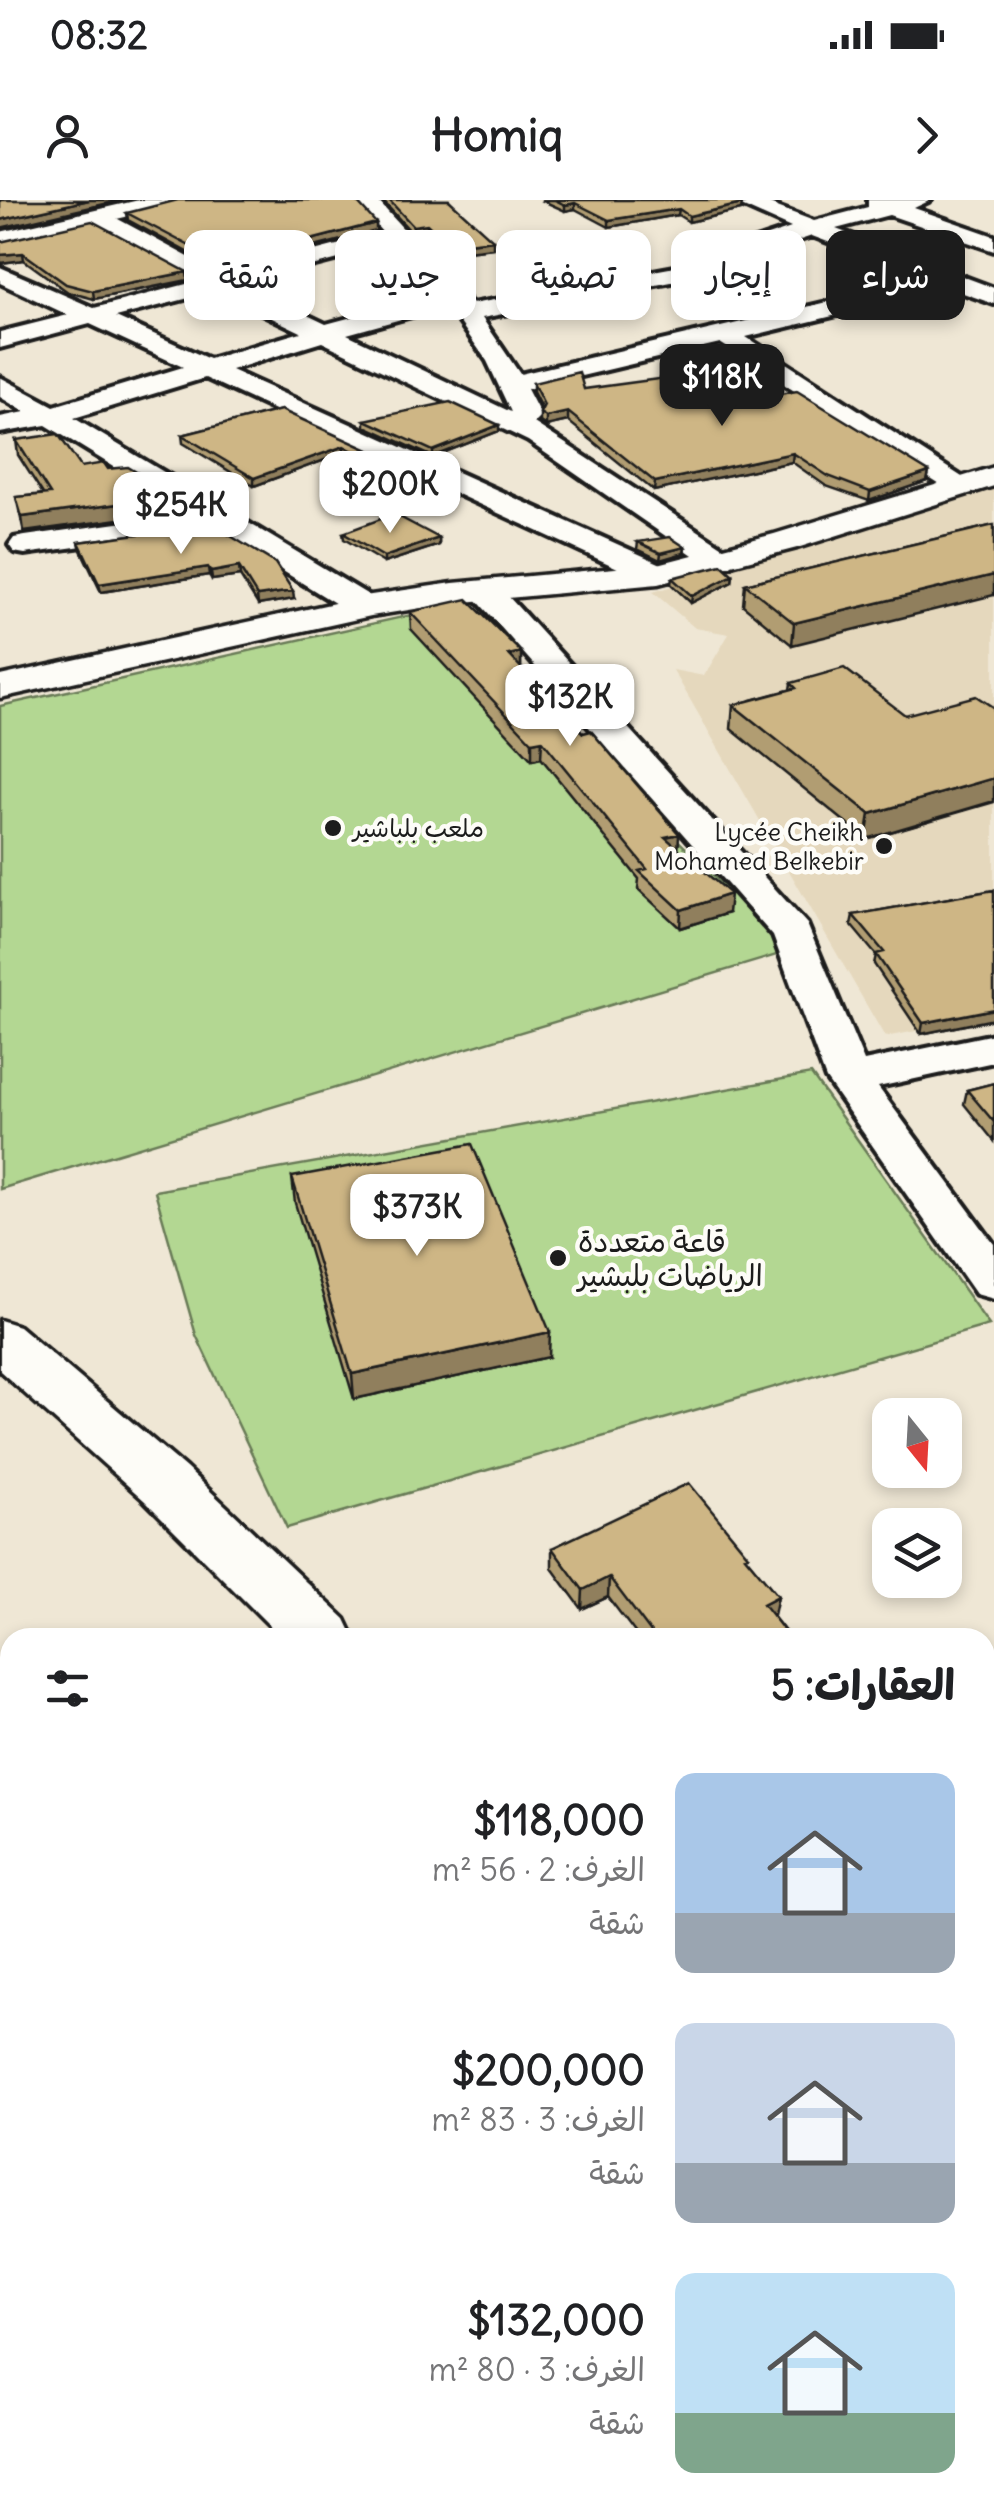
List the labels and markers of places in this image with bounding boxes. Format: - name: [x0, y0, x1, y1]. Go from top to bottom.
- pin: $118K: [652, 344, 792, 429]
- pin: $200K: [320, 451, 460, 536]
- pin: $254K: [111, 472, 251, 557]
- pin: $132K: [500, 664, 640, 749]
- place label: ملعب بلباشير: [351, 812, 484, 844]
- place label: Lycée Cheikh Mohamed Belkebir: [654, 816, 864, 877]
- marker: ملعب بلباشير: [322, 817, 344, 839]
- marker: Lycée Cheikh Mohamed Belkebir: [873, 835, 895, 857]
- pin: $373K: [347, 1174, 487, 1259]
- place label: قاعة متعددة الرياضات بلبشير: [575, 1222, 763, 1294]
- marker: قاعة متعددة الرياضات بلبشير: [547, 1247, 569, 1269]

